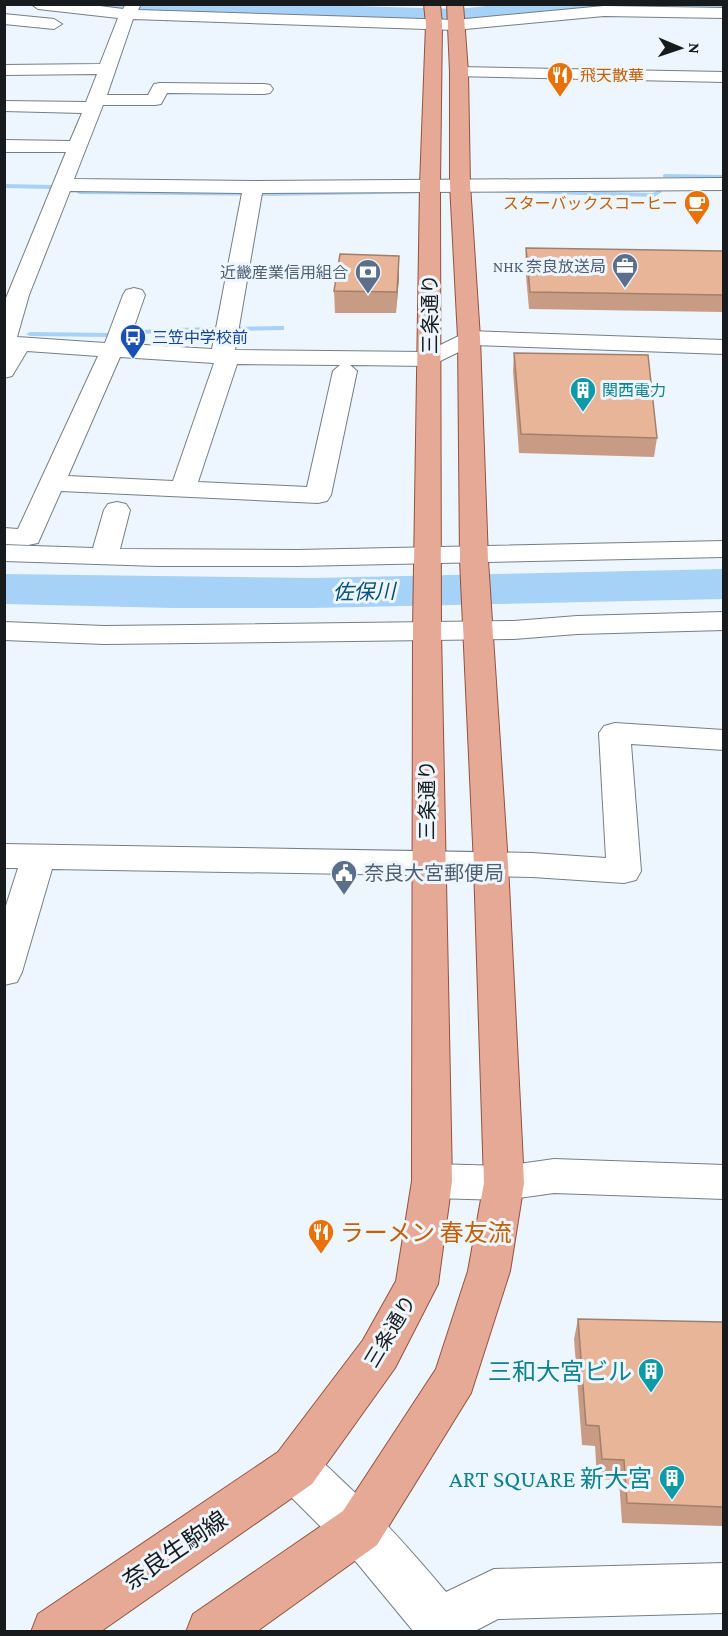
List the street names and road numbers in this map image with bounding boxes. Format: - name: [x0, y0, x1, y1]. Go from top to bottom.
- street label: 三条通り: [419, 274, 441, 354]
- street label: 三条通り: [416, 760, 438, 840]
- street label: 三条通り: [360, 1291, 420, 1371]
- street label: 奈良生駒線: [118, 1505, 232, 1595]

